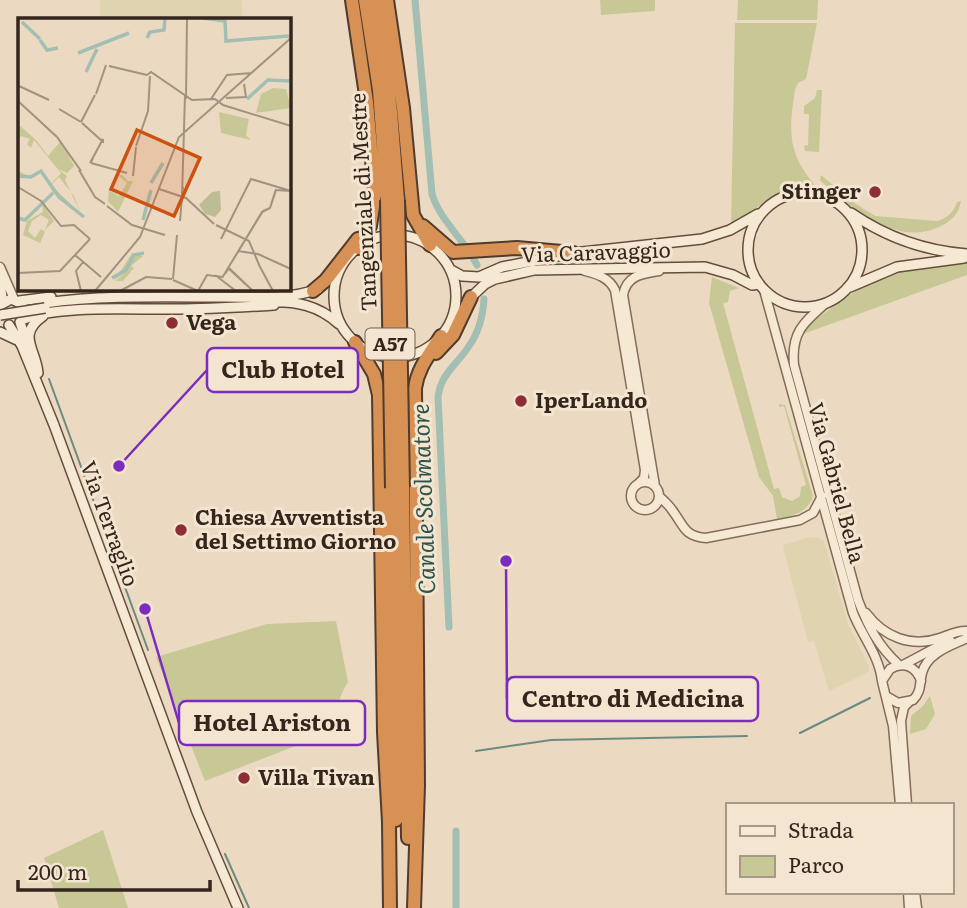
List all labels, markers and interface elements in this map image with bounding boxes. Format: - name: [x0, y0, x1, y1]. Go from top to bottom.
- inset map: [18, 18, 290, 290]
- street label: Tangenziale di Mestre: [340, 92, 383, 312]
- place label: Stinger: [782, 174, 862, 205]
- marker: Stinger: [867, 184, 883, 200]
- street label: Via Caravaggio: [520, 232, 671, 269]
- place label: Vega: [186, 305, 237, 336]
- marker: Vega: [164, 315, 180, 331]
- road number: A57: [366, 328, 414, 360]
- callout: Club Hotel: [207, 348, 358, 392]
- text: Club Hotel: [221, 351, 345, 385]
- place label: IperLando: [535, 383, 647, 414]
- marker: IperLando: [513, 393, 529, 409]
- street label: Via Gabriel Bella: [802, 399, 875, 567]
- water label: Canale Scolmatore: [402, 403, 442, 595]
- street label: Via Terraglio: [74, 456, 148, 590]
- place label: Chiesa Avventista del Settimo Giorno: [195, 500, 396, 555]
- marker: Chiesa Avventista del Settimo Giorno: [173, 522, 189, 538]
- callout: Centro di Medicina: [507, 677, 758, 721]
- text: Centro di Medicina: [522, 680, 745, 714]
- callout: Hotel Ariston: [179, 701, 365, 745]
- text: Hotel Ariston: [193, 704, 351, 738]
- place label: Villa Tivan: [258, 760, 375, 791]
- marker: Villa Tivan: [236, 770, 252, 786]
- legend: [726, 803, 953, 894]
- text: Strada: [788, 813, 854, 844]
- scale bar: [18, 848, 210, 892]
- text: Parco: [788, 848, 844, 879]
- text: 200 m: [28, 855, 88, 886]

